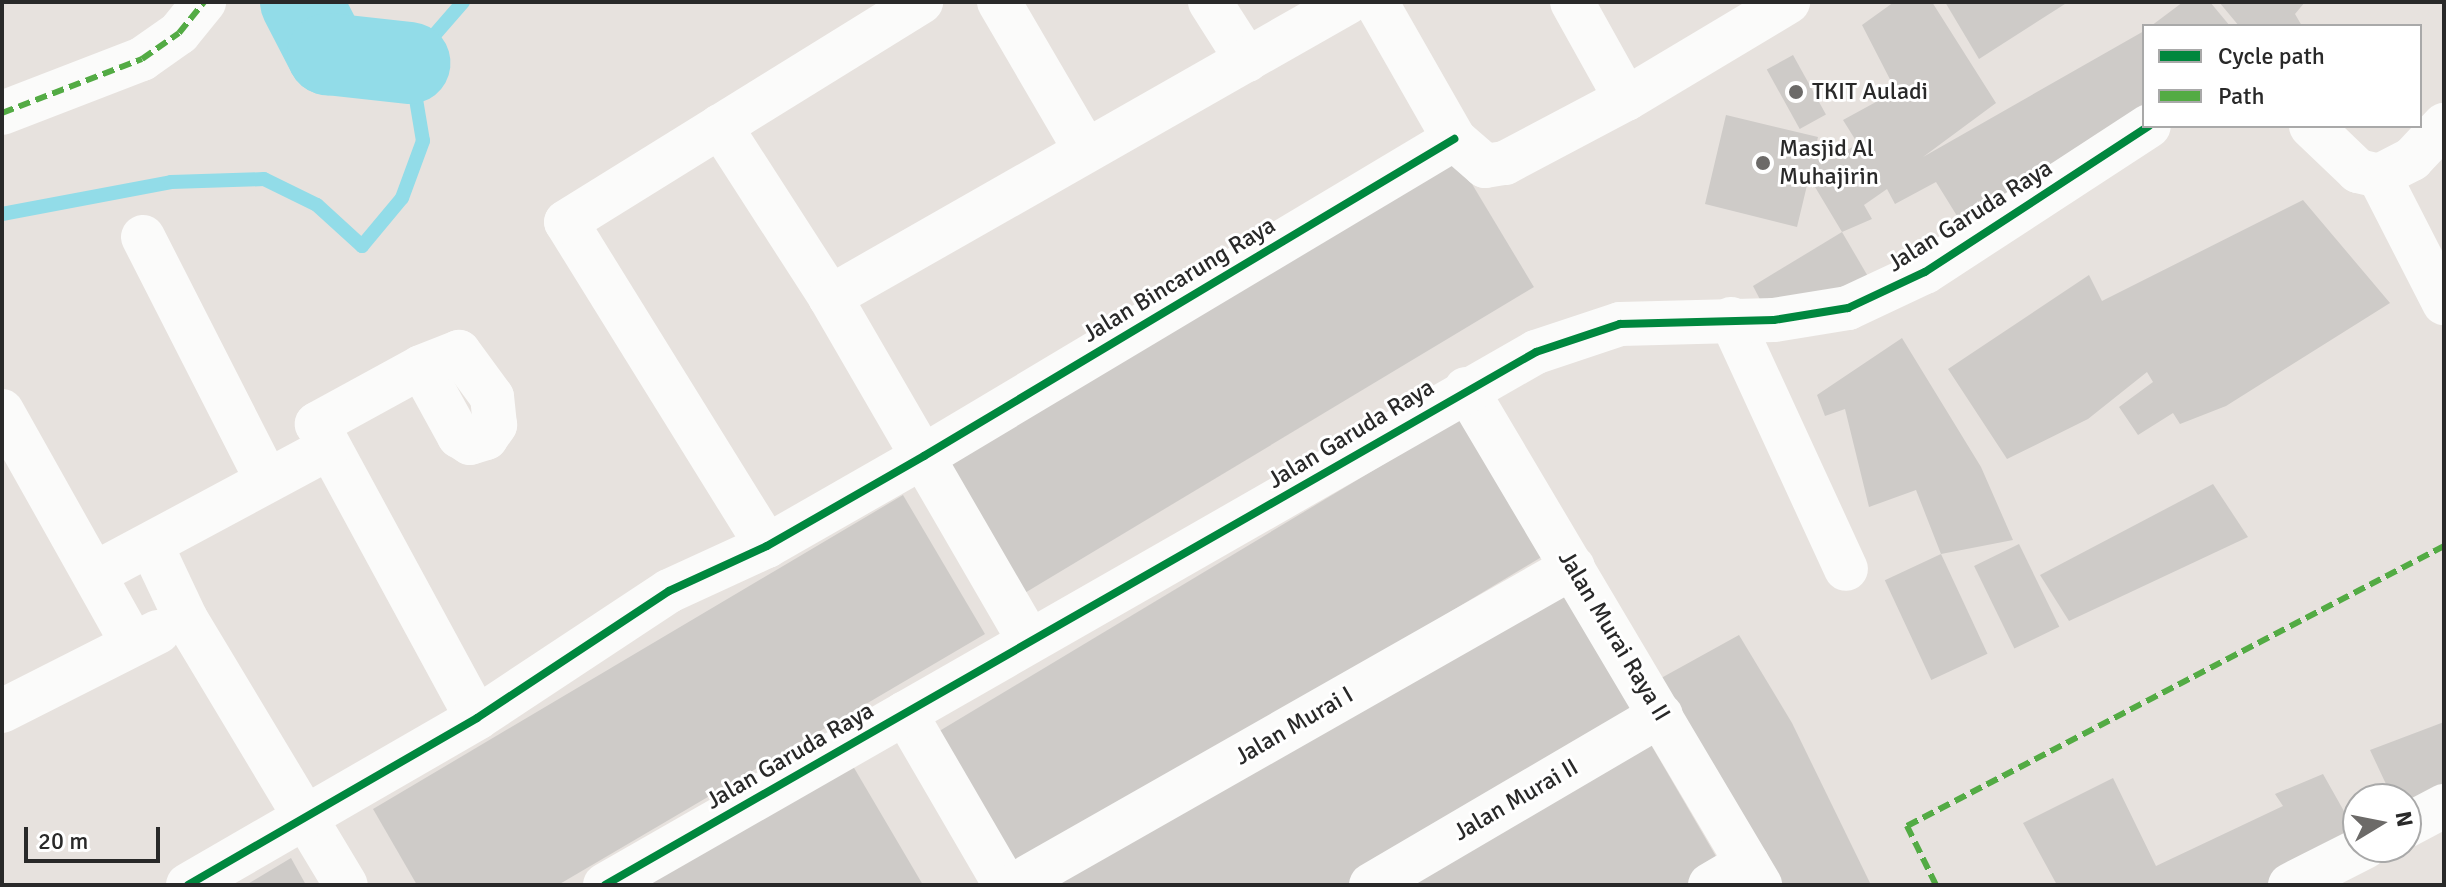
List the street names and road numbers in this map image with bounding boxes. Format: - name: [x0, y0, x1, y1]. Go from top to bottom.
- street label: Jalan Garuda Raya: [1882, 154, 2058, 278]
- street label: Jalan Bincarung Raya: [1077, 211, 1281, 349]
- street label: Jalan Garuda Raya: [1263, 373, 1439, 495]
- street label: Jalan Murai Raya II: [1552, 546, 1676, 726]
- street label: Jalan Murai I: [1230, 680, 1358, 772]
- street label: Jalan Garuda Raya: [701, 696, 879, 816]
- street label: Jalan Murai II: [1449, 753, 1583, 847]

